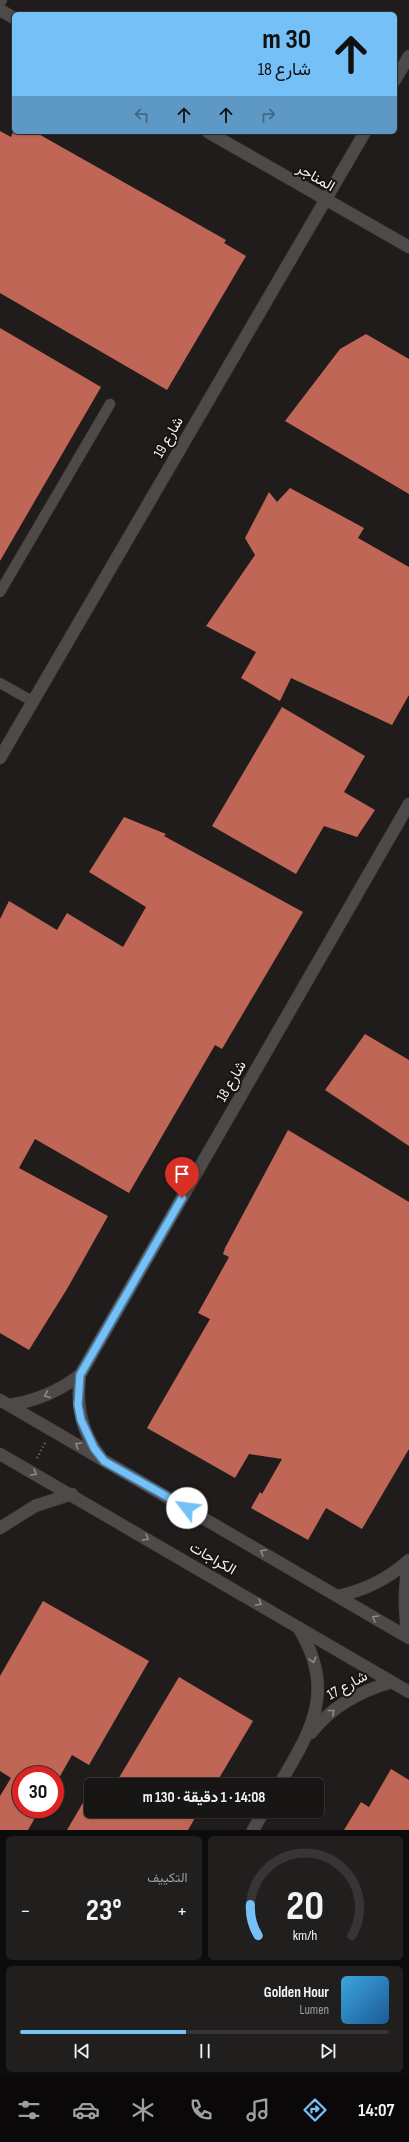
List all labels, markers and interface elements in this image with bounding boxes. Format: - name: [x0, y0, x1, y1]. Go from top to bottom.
- text: 30 m: [262, 23, 311, 56]
- icon: ahead: [325, 28, 377, 80]
- text: شارع 18: [258, 59, 311, 80]
- icon: left: [131, 104, 153, 126]
- icon: ahead: [173, 104, 195, 126]
- icon: ahead: [215, 104, 237, 126]
- icon: right: [257, 104, 279, 126]
- street label: المناجر: [292, 158, 338, 196]
- street label: شارع 19: [149, 413, 189, 462]
- street label: شارع 18: [212, 1057, 252, 1106]
- pin: [165, 1157, 199, 1198]
- icon: arrive: [171, 1163, 193, 1185]
- one-way arrow: [43, 1391, 50, 1399]
- one-way arrow: [75, 1443, 82, 1450]
- one-way arrow: [30, 1468, 37, 1475]
- position arrow: [166, 1487, 208, 1529]
- one-way arrow: [142, 1533, 150, 1540]
- street label: الكراجات: [186, 1538, 240, 1579]
- one-way arrow: [260, 1550, 267, 1557]
- one-way arrow: [255, 1599, 262, 1606]
- one-way arrow: [372, 1615, 379, 1622]
- one-way arrow: [308, 1656, 317, 1663]
- street label: شارع 17: [323, 1666, 372, 1705]
- one-way arrow: [327, 1709, 334, 1716]
- speed limit sign: 30: [12, 1766, 64, 1818]
- text: 14:08 · 1 دقيقة · 130 m: [143, 1788, 265, 1807]
- text: التكييف: [147, 1870, 188, 1886]
- text: 20: [286, 1882, 324, 1931]
- text: 23°: [86, 1893, 122, 1929]
- text: −: [20, 1898, 31, 1925]
- text: +: [177, 1898, 187, 1925]
- text: km/h: [293, 1927, 318, 1944]
- text: Golden Hour: [264, 1983, 329, 2002]
- text: Lumen: [300, 2002, 329, 2018]
- icon: previous: [71, 2040, 93, 2062]
- icon: pause: [194, 2040, 216, 2062]
- icon: next: [317, 2040, 339, 2062]
- icon: filters: [15, 2096, 43, 2124]
- icon: car: [72, 2096, 100, 2124]
- icon: climate: [129, 2096, 157, 2124]
- icon: phone: [187, 2096, 215, 2124]
- icon: music: [244, 2096, 272, 2124]
- icon: directions: [301, 2096, 329, 2124]
- text: 14:07: [358, 2100, 394, 2121]

